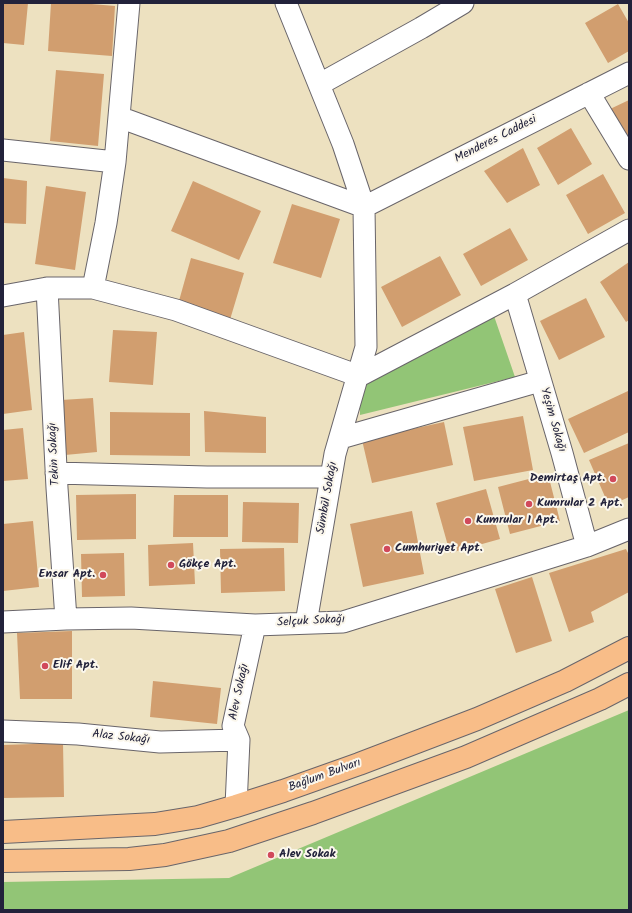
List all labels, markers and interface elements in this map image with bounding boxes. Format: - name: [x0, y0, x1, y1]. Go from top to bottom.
- street label: Menderes Caddesi: [453, 113, 539, 167]
- street label: Yeşim Sokağı: [536, 386, 568, 454]
- street label: Tekin Sokağı: [46, 422, 64, 486]
- street label: Sümbül Sokağı: [315, 461, 341, 535]
- place label: Demirtaş Apt.: [530, 472, 605, 486]
- marker: Demirtaş Apt.: [608, 474, 618, 484]
- place label: Kumrular 2 Apt.: [537, 497, 622, 511]
- marker: Kumrular 2 Apt.: [524, 499, 534, 509]
- place label: Kumrular 1 Apt.: [476, 514, 558, 528]
- marker: Kumrular 1 Apt.: [463, 516, 473, 526]
- place label: Cumhuriyet Apt.: [395, 542, 483, 556]
- marker: Cumhuriyet Apt.: [382, 544, 392, 554]
- place label: Gökçe Apt.: [179, 558, 236, 572]
- marker: Gökçe Apt.: [166, 560, 176, 570]
- place label: Ensar Apt.: [39, 568, 95, 582]
- marker: Ensar Apt.: [98, 570, 108, 580]
- street label: Selçuk Sokağı: [277, 613, 345, 631]
- place label: Elif Apt.: [53, 659, 98, 673]
- marker: Elif Apt.: [40, 661, 50, 671]
- street label: Alev Sokağı: [227, 662, 253, 722]
- street label: Alaz Sokağı: [92, 728, 150, 748]
- street label: Bağlum Bulvarı: [287, 756, 363, 796]
- place label: Alev Sokak: [279, 848, 335, 862]
- marker: Alev Sokak: [266, 850, 276, 860]

